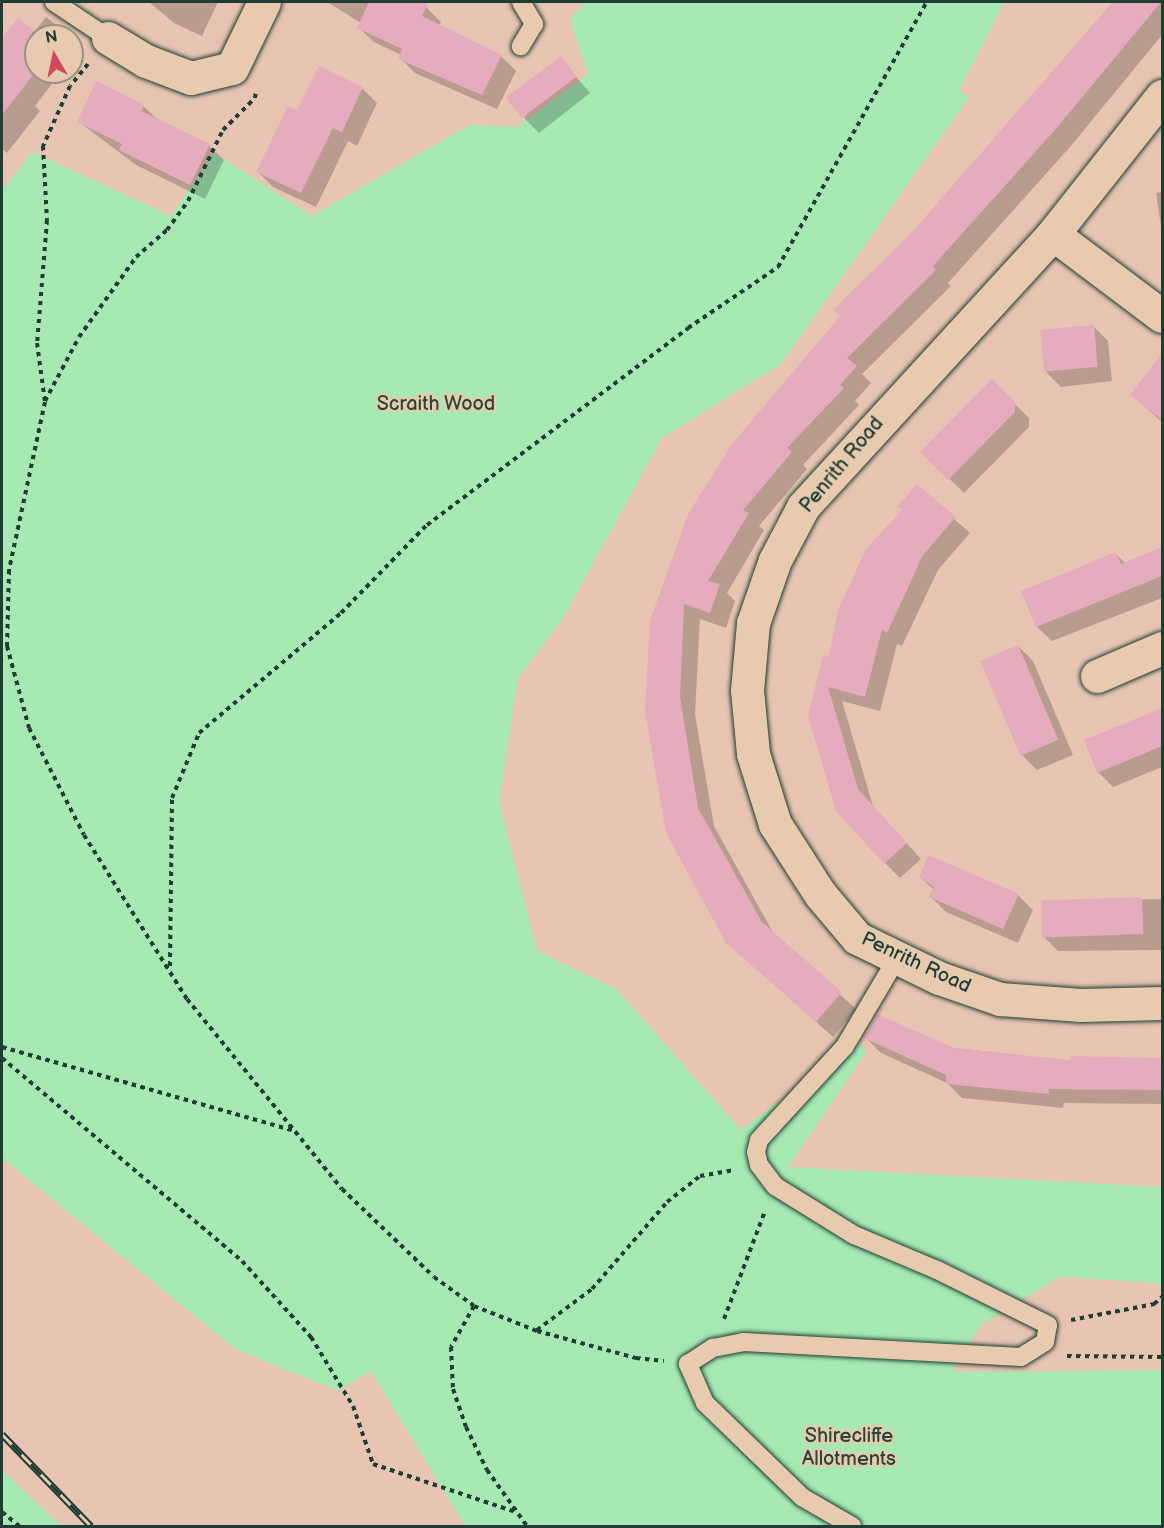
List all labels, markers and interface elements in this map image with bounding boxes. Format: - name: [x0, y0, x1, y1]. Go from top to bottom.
- north arrow: [24, 24, 84, 84]
- text: N: [44, 27, 59, 48]
- park label: Scraith Wood: [376, 392, 496, 416]
- street label: Penrith Road: [795, 412, 889, 518]
- street label: Penrith Road: [858, 927, 974, 999]
- park label: Shirecliffe Allotments: [802, 1424, 896, 1471]

